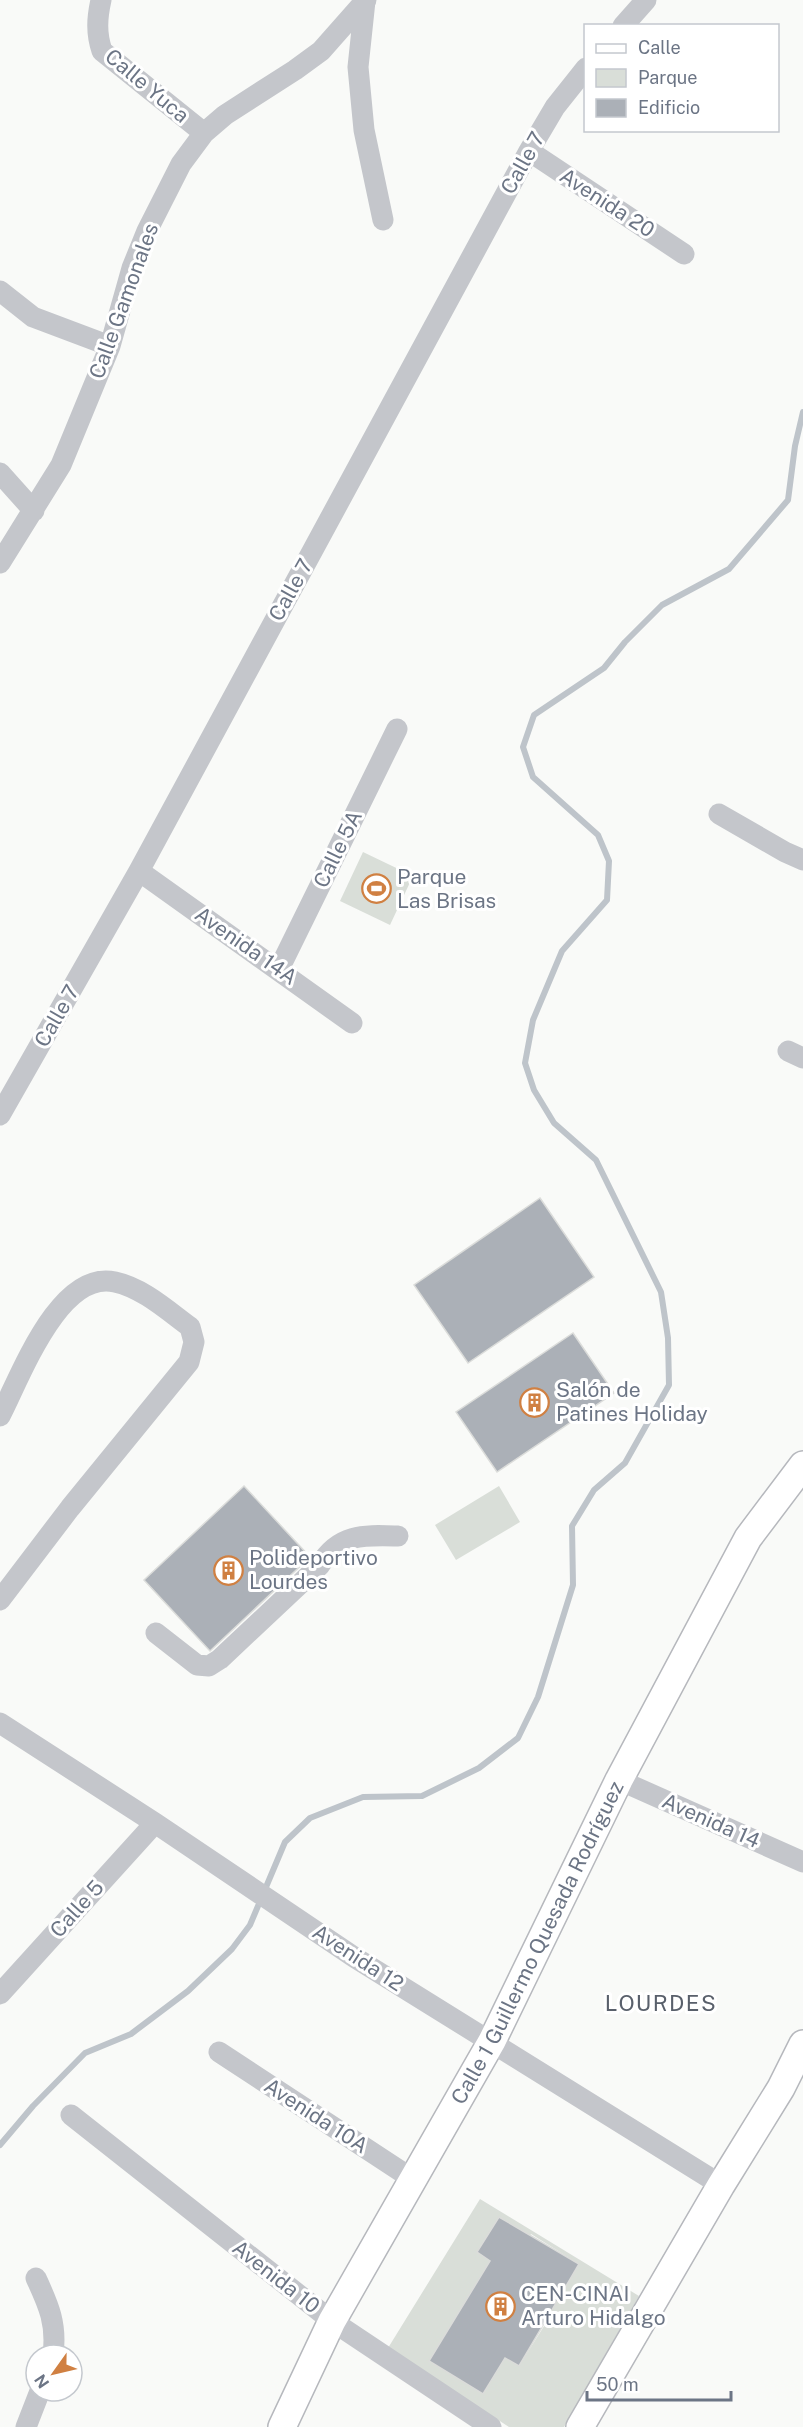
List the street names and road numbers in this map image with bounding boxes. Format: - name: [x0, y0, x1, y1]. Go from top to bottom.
- street label: Calle Yuca: [100, 43, 194, 128]
- street label: Calle 7: [495, 127, 550, 198]
- street label: Avenida 20: [555, 163, 659, 242]
- street label: Calle Gamonales: [84, 220, 163, 382]
- street label: Calle 7: [263, 554, 318, 625]
- street label: Calle 5A: [308, 806, 367, 892]
- street label: Avenida 14A: [190, 901, 302, 990]
- street label: Calle 7: [29, 980, 84, 1051]
- street label: Calle 1 Guillermo Quesada Rodríguez: [446, 1777, 629, 2108]
- street label: Avenida 14: [659, 1788, 764, 1853]
- street label: Calle 5: [45, 1875, 109, 1942]
- street label: Avenida 12: [308, 1919, 409, 1996]
- street label: Avenida 10A: [260, 2073, 373, 2158]
- street label: Avenida 10: [228, 2235, 325, 2318]

